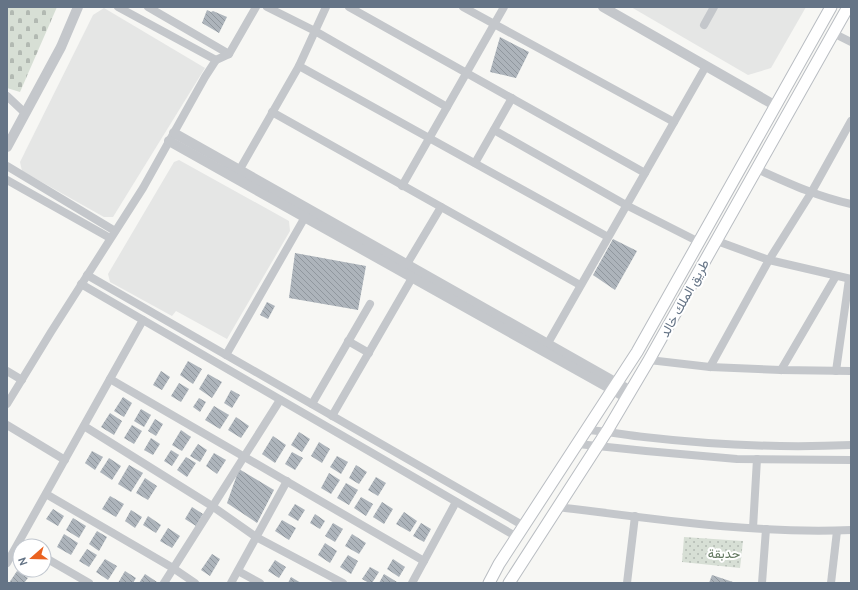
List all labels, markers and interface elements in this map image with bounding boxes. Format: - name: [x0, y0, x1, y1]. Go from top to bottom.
- street label: طريق الملك خالد: [656, 256, 713, 340]
- north arrow: [12, 538, 52, 578]
- park label: حدبقة: [708, 545, 741, 561]
- text: N: [15, 555, 31, 567]

